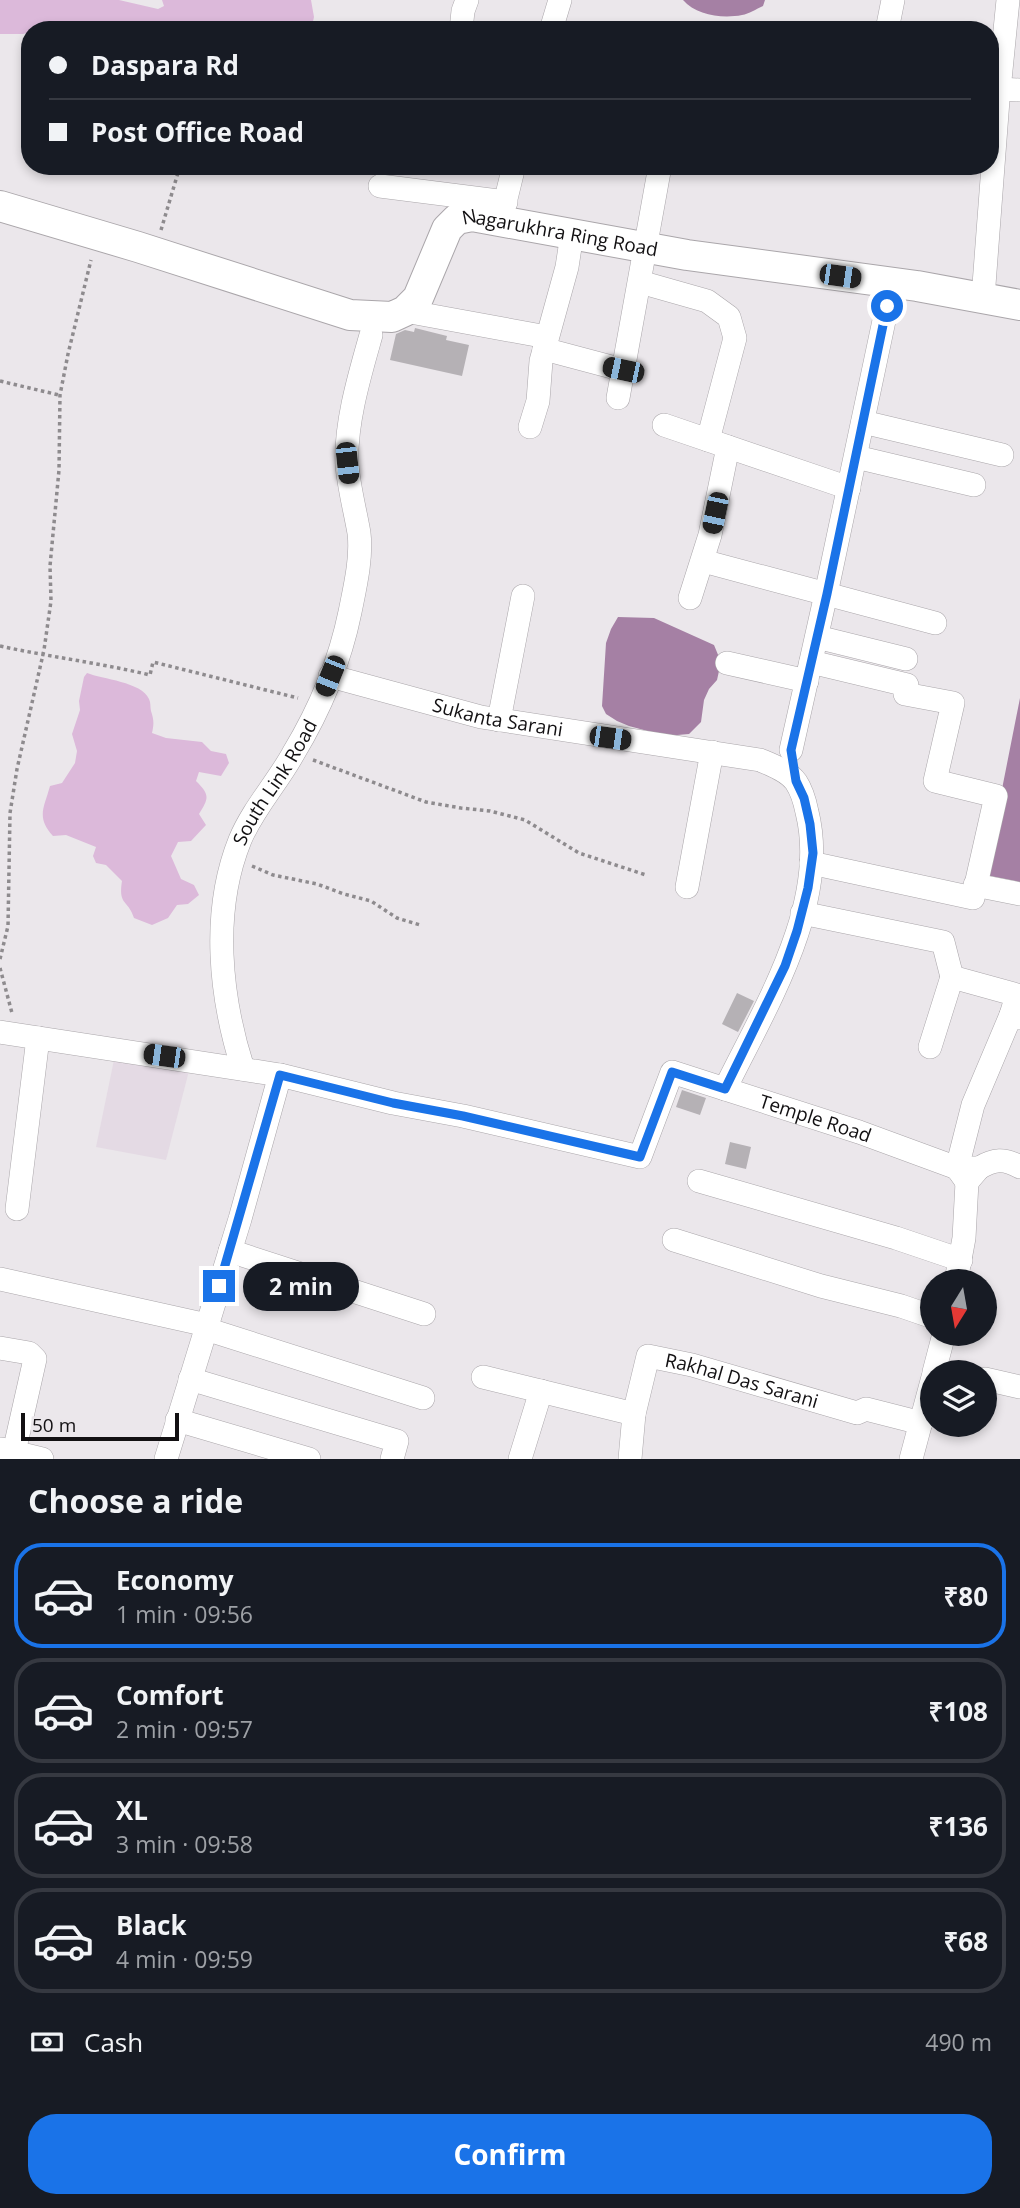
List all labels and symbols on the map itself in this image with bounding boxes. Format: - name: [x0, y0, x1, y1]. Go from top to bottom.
- street label: Nagarukhra Ring Road: [460, 202, 660, 262]
- car: [818, 263, 863, 289]
- route start: [871, 290, 903, 322]
- car: [601, 355, 646, 385]
- car: [335, 441, 360, 485]
- car: [701, 490, 730, 536]
- car: [313, 653, 348, 699]
- street label: Sukanta Sarani: [430, 691, 565, 742]
- street label: South Link Road: [226, 715, 323, 849]
- car: [588, 725, 633, 751]
- car: [142, 1043, 187, 1069]
- street label: Temple Road: [756, 1088, 875, 1148]
- callout: 2 min: [244, 1262, 359, 1310]
- north arrow: [920, 1269, 998, 1346]
- route end: [203, 1270, 235, 1302]
- street label: Rakhal Das Sarani: [663, 1347, 822, 1414]
- scale bar: [21, 1410, 178, 1442]

